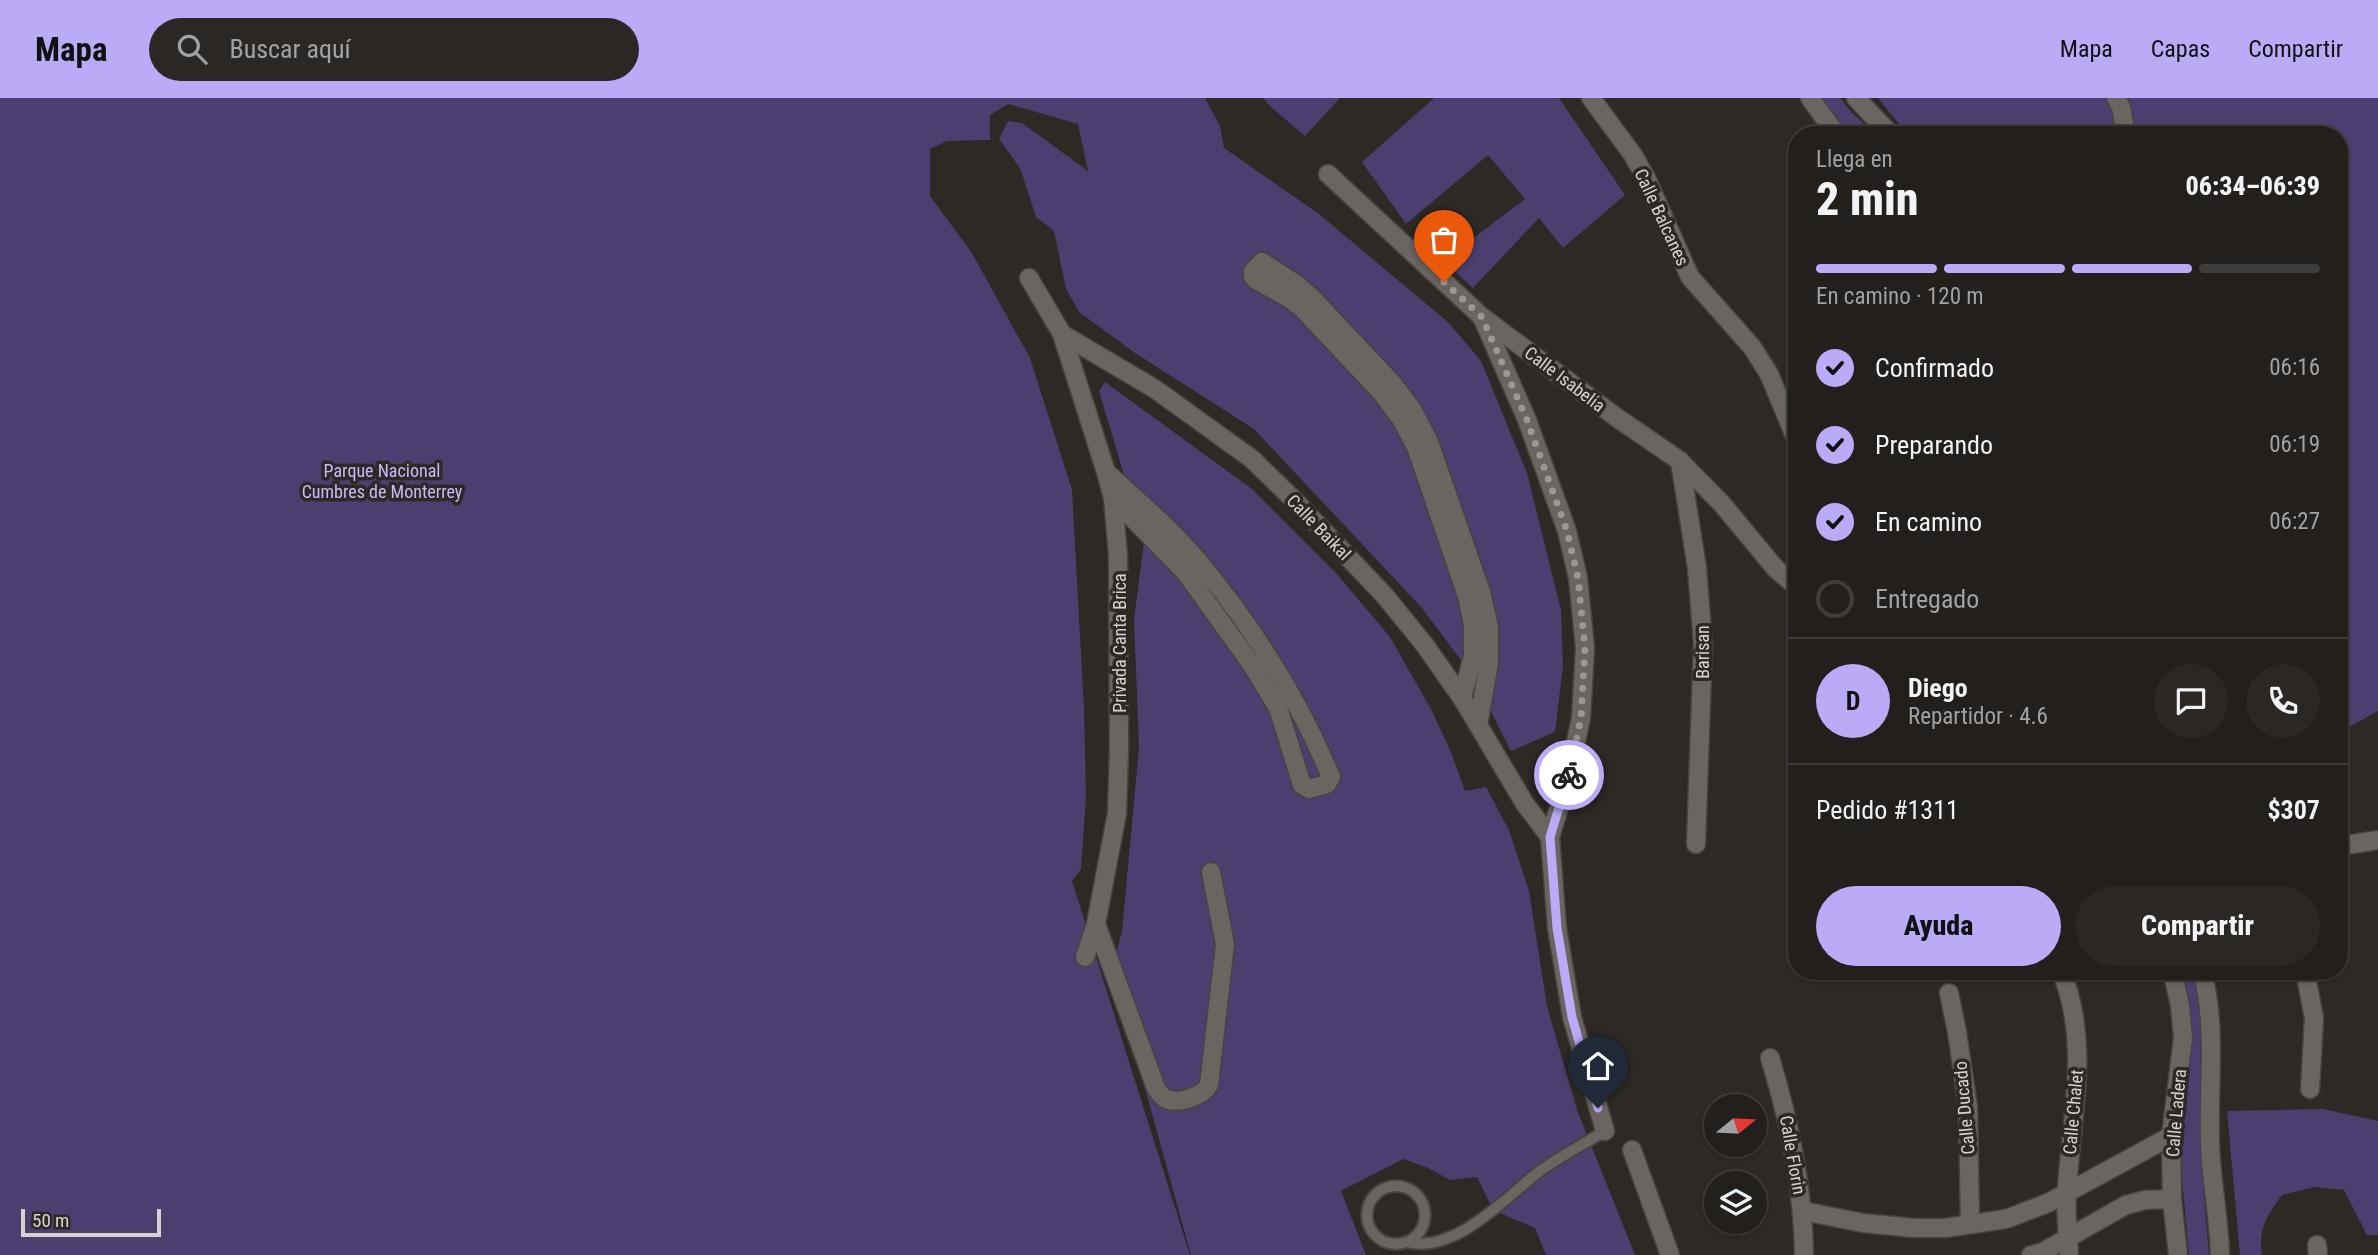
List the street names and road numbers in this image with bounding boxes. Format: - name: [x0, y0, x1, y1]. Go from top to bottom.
- street label: Calle Balcanes: [1630, 165, 1694, 269]
- street label: Calle Isabelia: [1521, 342, 1609, 416]
- street label: Calle Baikal: [1283, 490, 1355, 564]
- street label: Privada Canta Brica: [1109, 573, 1130, 713]
- street label: Barisan: [1692, 625, 1713, 679]
- street label: Calle Ducado: [1949, 1060, 1979, 1156]
- street label: Calle Ladera: [2162, 1068, 2190, 1158]
- street label: Calle Chalet: [2059, 1069, 2087, 1155]
- street label: Calle Florin: [1776, 1114, 1810, 1196]

